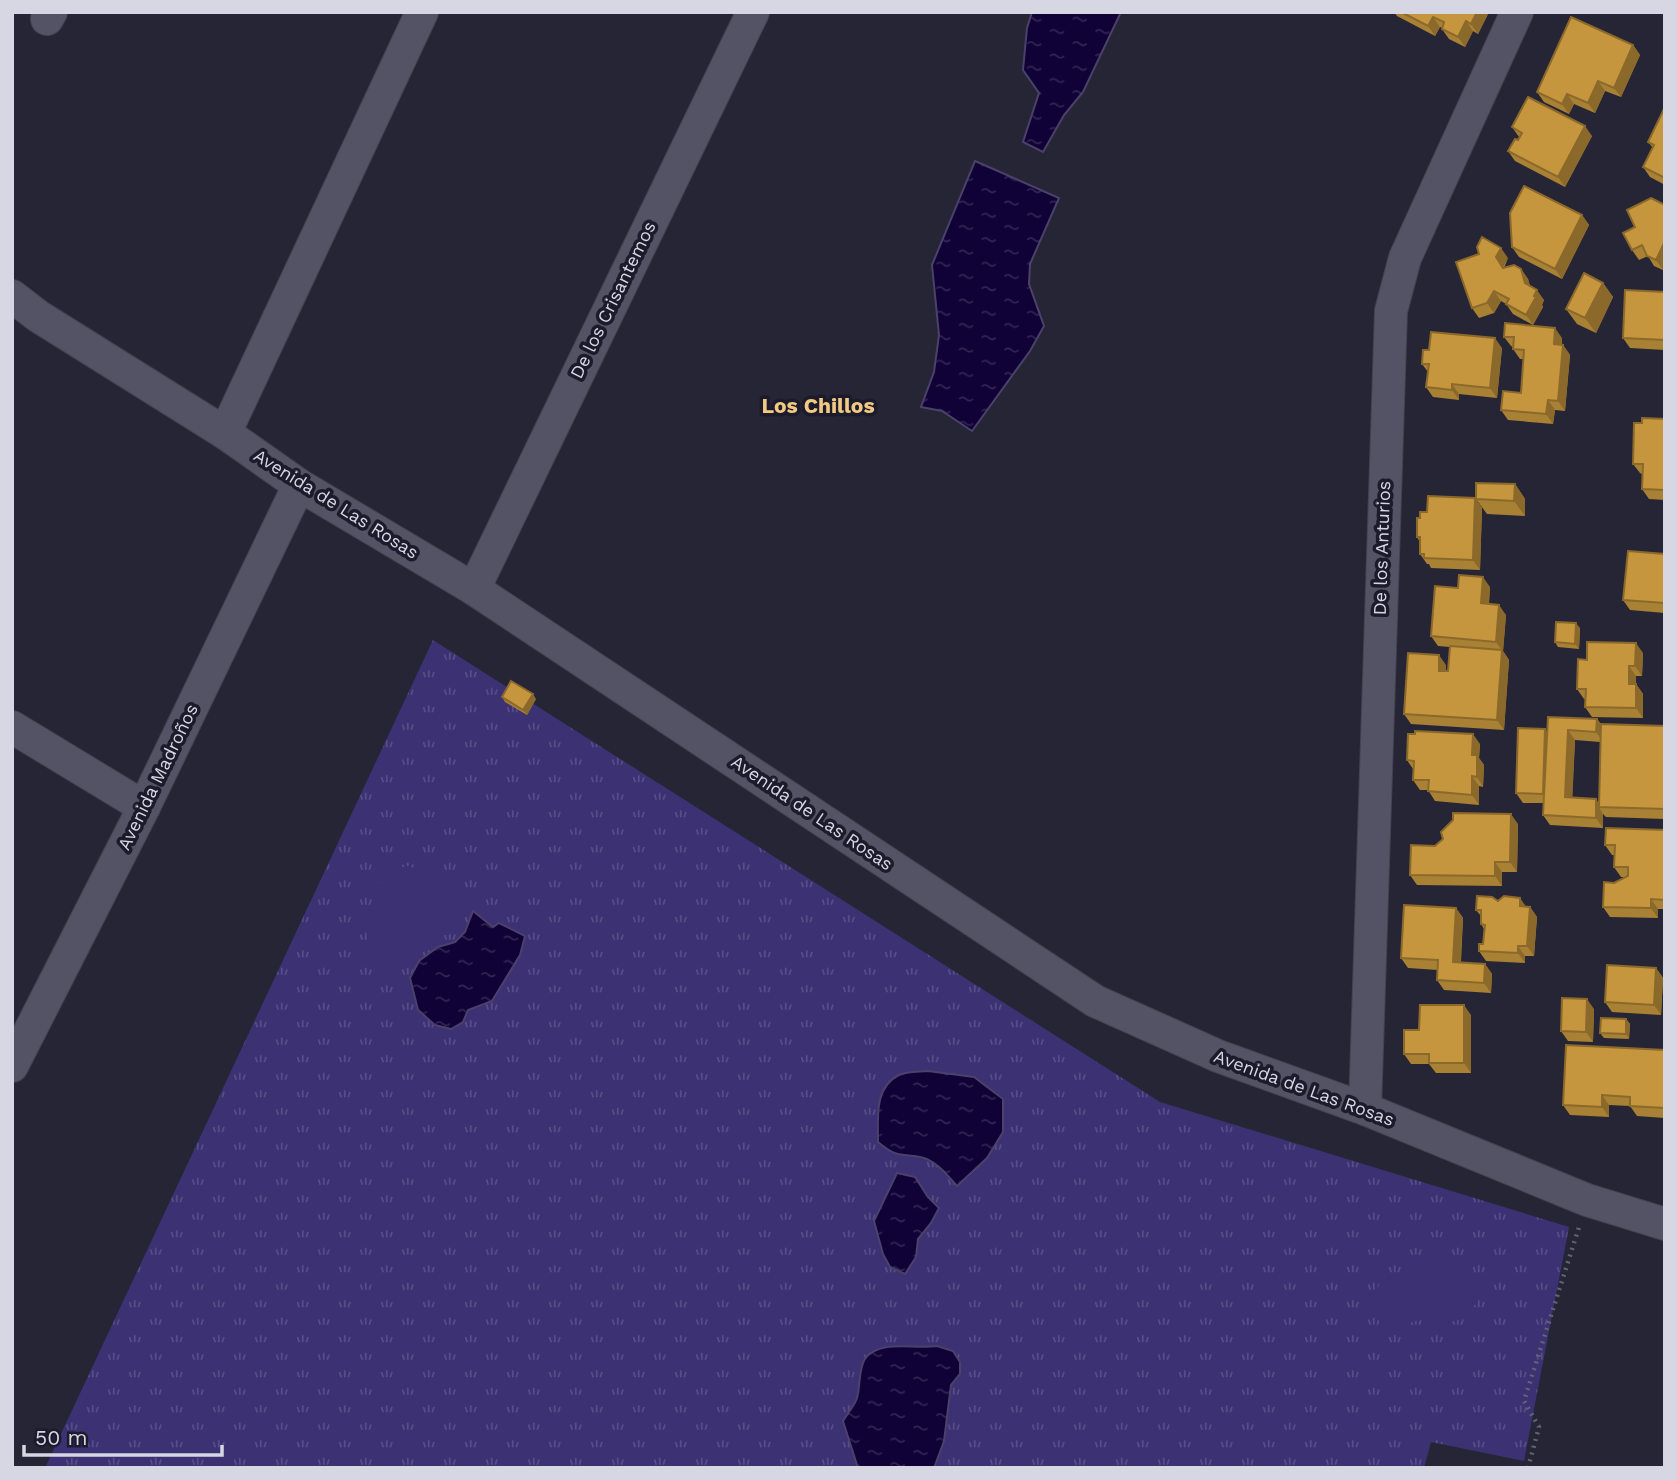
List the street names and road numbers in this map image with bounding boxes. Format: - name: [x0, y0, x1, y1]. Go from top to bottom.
- street label: De los Crisantemos: [565, 218, 660, 382]
- street label: Avenida de Las Rosas: [250, 444, 422, 563]
- street label: De los Anturios: [1369, 480, 1394, 616]
- street label: Avenida Madroños: [113, 700, 202, 853]
- street label: Avenida de Las Rosas: [728, 751, 897, 874]
- street label: Avenida de Las Rosas: [1211, 1045, 1397, 1130]

